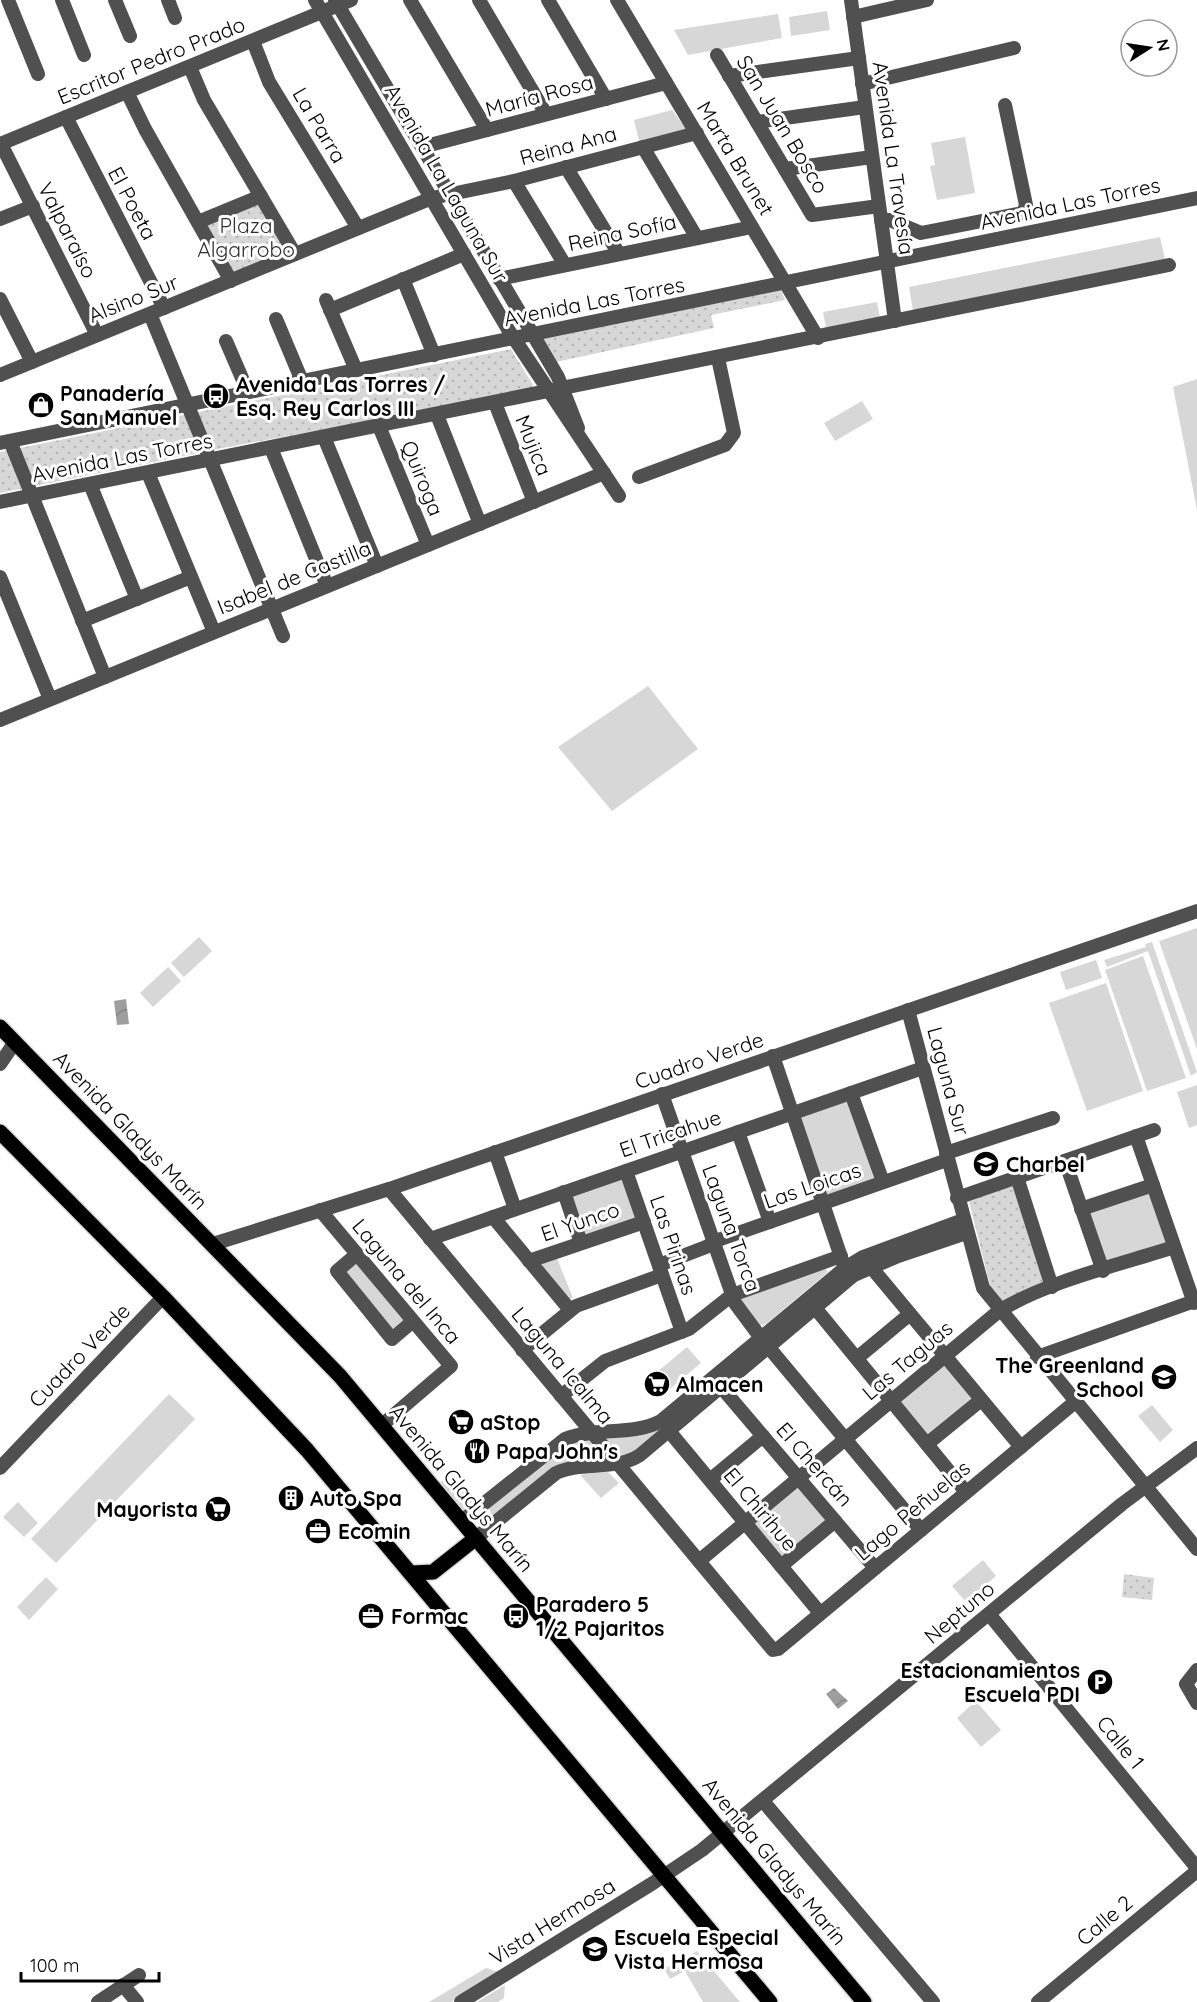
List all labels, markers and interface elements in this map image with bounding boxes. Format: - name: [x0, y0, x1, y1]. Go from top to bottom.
- street label: Escritor Pedro Prado: [53, 10, 249, 110]
- north arrow: [1119, 18, 1179, 78]
- text: N: [1153, 37, 1175, 53]
- street label: San Juan Bosco: [732, 50, 834, 198]
- street label: Avenida La Travesía: [868, 60, 920, 256]
- street label: María Rosa: [482, 68, 596, 122]
- street label: Avenida La Laguna Sur: [380, 79, 514, 287]
- street label: La Parra: [287, 83, 353, 167]
- street label: Marta Brunet: [692, 96, 780, 220]
- street label: Reina Ana: [517, 120, 619, 170]
- street label: El Poeta: [103, 162, 163, 244]
- street label: Avenida Las Torres: [978, 171, 1162, 235]
- street label: Valparaíso: [33, 178, 103, 282]
- street label: Reina Sofía: [565, 208, 679, 256]
- park label: Plaza Algarrobo: [197, 212, 295, 262]
- street label: Alsino Sur: [84, 268, 182, 328]
- street label: Avenida Las Torres: [501, 271, 687, 331]
- place label: Avenida Las Torres / Esq. Rey Carlos III: [236, 371, 446, 421]
- place label: Panadería San Manuel: [60, 380, 177, 430]
- bus stop icon: Avenida Las Torres / Esq. Rey Carlos III: [201, 381, 231, 411]
- shop icon: Panadería San Manuel: [26, 390, 56, 420]
- street label: Mujica: [510, 411, 558, 479]
- street label: Avenida Las Torres: [29, 427, 215, 487]
- street label: Quiroga: [396, 437, 450, 519]
- street label: Isabel de Castilla: [213, 534, 375, 620]
- street label: Laguna Sur: [922, 1024, 976, 1138]
- street label: Cuadro Verde: [631, 1026, 767, 1094]
- street label: Avenida Gladys Marín: [48, 1045, 214, 1215]
- street label: El Tricahue: [616, 1103, 724, 1163]
- school or university icon: Charbel: [971, 1149, 1001, 1179]
- place label: Charbel: [1006, 1151, 1085, 1177]
- street label: Las Loicas: [760, 1156, 864, 1214]
- street label: Laguna Torca: [697, 1161, 767, 1295]
- street label: Las Pirinas: [645, 1192, 703, 1298]
- street label: El Yunco: [537, 1195, 623, 1247]
- street label: Laguna del Inca: [347, 1213, 467, 1349]
- street label: Cuadro Verde: [23, 1298, 135, 1412]
- street label: Laguna Icalma: [506, 1301, 620, 1429]
- street label: Las Taguas: [856, 1315, 958, 1405]
- place label: The Greenland School: [995, 1352, 1144, 1402]
- school or university icon: The Greenland School: [1149, 1362, 1179, 1392]
- supermarket icon: Almacen: [642, 1369, 672, 1399]
- place label: Almacen: [676, 1371, 763, 1397]
- street label: Avenida Gladys Marín: [384, 1399, 540, 1577]
- supermarket icon: aStop: [446, 1407, 476, 1437]
- place label: aStop: [480, 1409, 541, 1435]
- street label: El Chercán: [771, 1416, 859, 1512]
- restaurant icon: Papa John's: [462, 1436, 492, 1466]
- place label: Papa John's: [496, 1438, 618, 1464]
- street label: Lago Peñuelas: [849, 1454, 975, 1566]
- street label: El Chirihue: [719, 1462, 803, 1556]
- building icon: Auto Spa: [276, 1483, 306, 1513]
- place label: Auto Spa: [310, 1485, 402, 1511]
- supermarket icon: Mayorista: [203, 1494, 233, 1524]
- place label: Mayorista: [96, 1496, 198, 1522]
- office icon: Ecomin: [303, 1516, 333, 1546]
- place label: Ecomin: [338, 1518, 411, 1544]
- street label: Neptuno: [919, 1575, 999, 1649]
- place label: Paradero 5 1/2 Pajaritos: [536, 1591, 664, 1641]
- office icon: Formac: [356, 1601, 386, 1631]
- bus stop icon: Paradero 5 1/2 Pajaritos: [501, 1601, 531, 1631]
- place label: Formac: [391, 1603, 468, 1629]
- place label: Estacionamientos Escuela PDI: [900, 1657, 1080, 1707]
- parking icon: Estacionamientos Escuela PDI: [1085, 1667, 1115, 1697]
- street label: Calle 1: [1092, 1710, 1150, 1774]
- street label: Avenida Gladys Marín: [697, 1772, 853, 1950]
- street label: Vista Hermosa: [484, 1872, 620, 1970]
- street label: Calle 2: [1071, 1889, 1137, 1951]
- place label: Escuela Especial Vista Hermosa: [614, 1924, 779, 1974]
- school or university icon: Escuela Especial Vista Hermosa: [580, 1934, 610, 1964]
- scale bar: [21, 1945, 159, 1983]
- text: 100 m: [30, 1954, 79, 1977]

